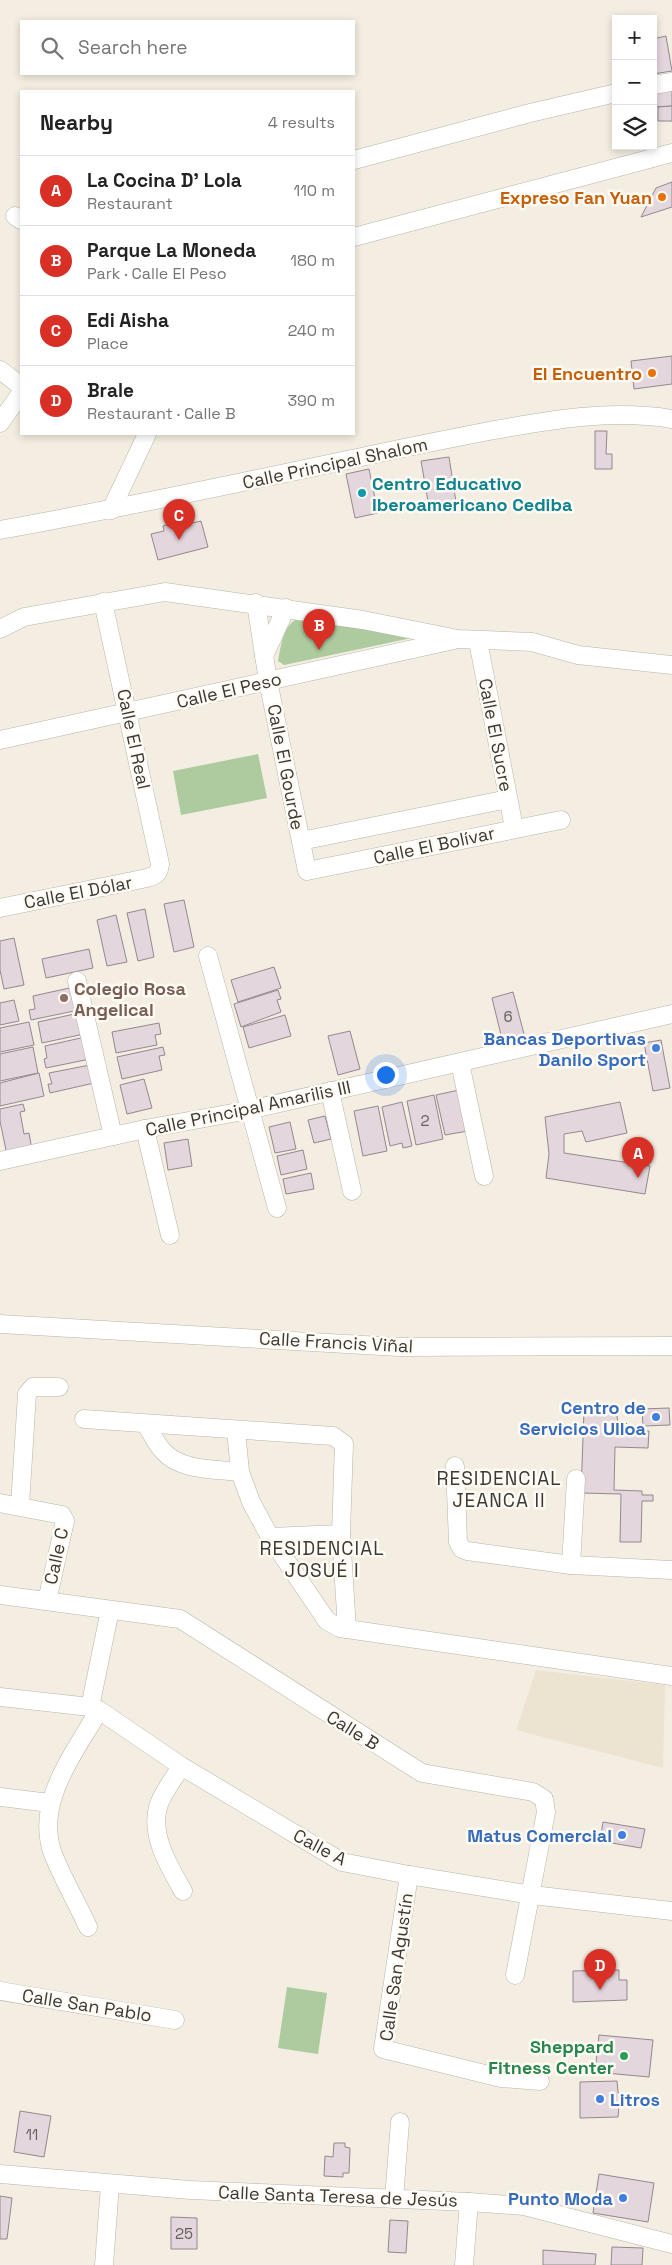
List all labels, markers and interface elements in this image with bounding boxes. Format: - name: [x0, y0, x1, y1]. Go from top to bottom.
- map controls: [612, 15, 657, 150]
- button: +: [612, 15, 657, 60]
- search box: [20, 20, 355, 75]
- icon: search: [38, 34, 66, 62]
- text: Search here: [78, 35, 188, 60]
- button: −: [612, 60, 657, 105]
- button: layers: [612, 105, 657, 150]
- text: Nearby: [40, 109, 113, 136]
- text: 4 results: [268, 112, 335, 133]
- text: La Cocina D' Lola: [87, 168, 242, 193]
- text: A: [51, 180, 61, 201]
- text: 110 m: [293, 180, 335, 201]
- place label: Expreso Fan Yuan: [500, 186, 652, 209]
- marker: Expreso Fan Yuan: [656, 191, 668, 203]
- text: Restaurant: [87, 193, 173, 214]
- text: Parque La Moneda: [87, 238, 256, 263]
- text: B: [51, 250, 61, 271]
- text: 180 m: [290, 250, 335, 271]
- text: Park · Calle El Peso: [87, 263, 227, 284]
- text: Edi Aisha: [87, 308, 169, 333]
- text: C: [51, 320, 61, 341]
- text: 240 m: [288, 320, 335, 341]
- text: Place: [87, 333, 129, 354]
- place label: El Encuentro: [533, 362, 642, 385]
- marker: El Encuentro: [646, 367, 658, 379]
- text: Brale: [87, 378, 134, 403]
- text: D: [51, 390, 61, 411]
- text: 390 m: [287, 390, 335, 411]
- text: Restaurant · Calle B: [87, 403, 236, 424]
- street label: Calle Principal Shalom: [240, 432, 430, 494]
- place label: Centro Educativo Iberoamericano Cediba: [372, 472, 573, 516]
- marker: Centro Educativo Iberoamericano Cediba: [356, 487, 368, 499]
- pin: C: [163, 499, 195, 540]
- pin: B: [303, 609, 335, 650]
- street label: Calle El Peso: [174, 667, 284, 713]
- street label: Calle El Sucre: [474, 676, 518, 794]
- street label: Calle El Real: [112, 687, 156, 791]
- street label: Calle El Gourde: [263, 702, 309, 832]
- street label: Calle El Bolívar: [371, 821, 497, 869]
- street label: Calle El Dólar: [22, 870, 134, 914]
- place label: Colegio Rosa Angelical: [74, 977, 186, 1021]
- marker: Colegio Rosa Angelical: [58, 992, 70, 1004]
- house number: 6: [503, 1007, 513, 1026]
- place label: Bancas Deportivas Danilo Sport: [483, 1027, 646, 1071]
- marker: Bancas Deportivas Danilo Sport: [650, 1042, 662, 1054]
- your location: [373, 1062, 399, 1088]
- street label: Calle Principal Amarilis III: [143, 1075, 353, 1141]
- house number: 2: [420, 1111, 430, 1130]
- pin: A: [622, 1137, 654, 1178]
- street label: Calle Francis Viñal: [259, 1326, 413, 1358]
- place label: Centro de Servicios Ulloa: [519, 1396, 647, 1440]
- marker: Centro de Servicios Ulloa: [650, 1411, 662, 1423]
- district label: RESIDENCIAL JEANCA II: [436, 1466, 562, 1513]
- street label: Calle C: [39, 1525, 73, 1587]
- district label: RESIDENCIAL JOSUÉ I: [259, 1536, 385, 1583]
- street label: Calle B: [322, 1705, 384, 1755]
- street label: Calle A: [289, 1823, 351, 1871]
- place label: Matus Comercial: [467, 1824, 612, 1847]
- marker: Matus Comercial: [616, 1829, 628, 1841]
- street label: Calle San Agustín: [374, 1891, 418, 2043]
- pin: D: [584, 1949, 616, 1990]
- street label: Calle San Pablo: [20, 1983, 154, 2027]
- place label: Sheppard Fitness Center: [488, 2035, 614, 2079]
- marker: Sheppard Fitness Center: [618, 2050, 630, 2062]
- place label: Litros: [610, 2088, 660, 2111]
- marker: Litros: [594, 2093, 606, 2105]
- house number: 11: [26, 2125, 38, 2144]
- street label: Calle Santa Teresa de Jesús: [218, 2180, 458, 2212]
- place label: Punto Moda: [508, 2187, 614, 2210]
- marker: Punto Moda: [617, 2192, 629, 2204]
- house number: 25: [175, 2224, 193, 2243]

